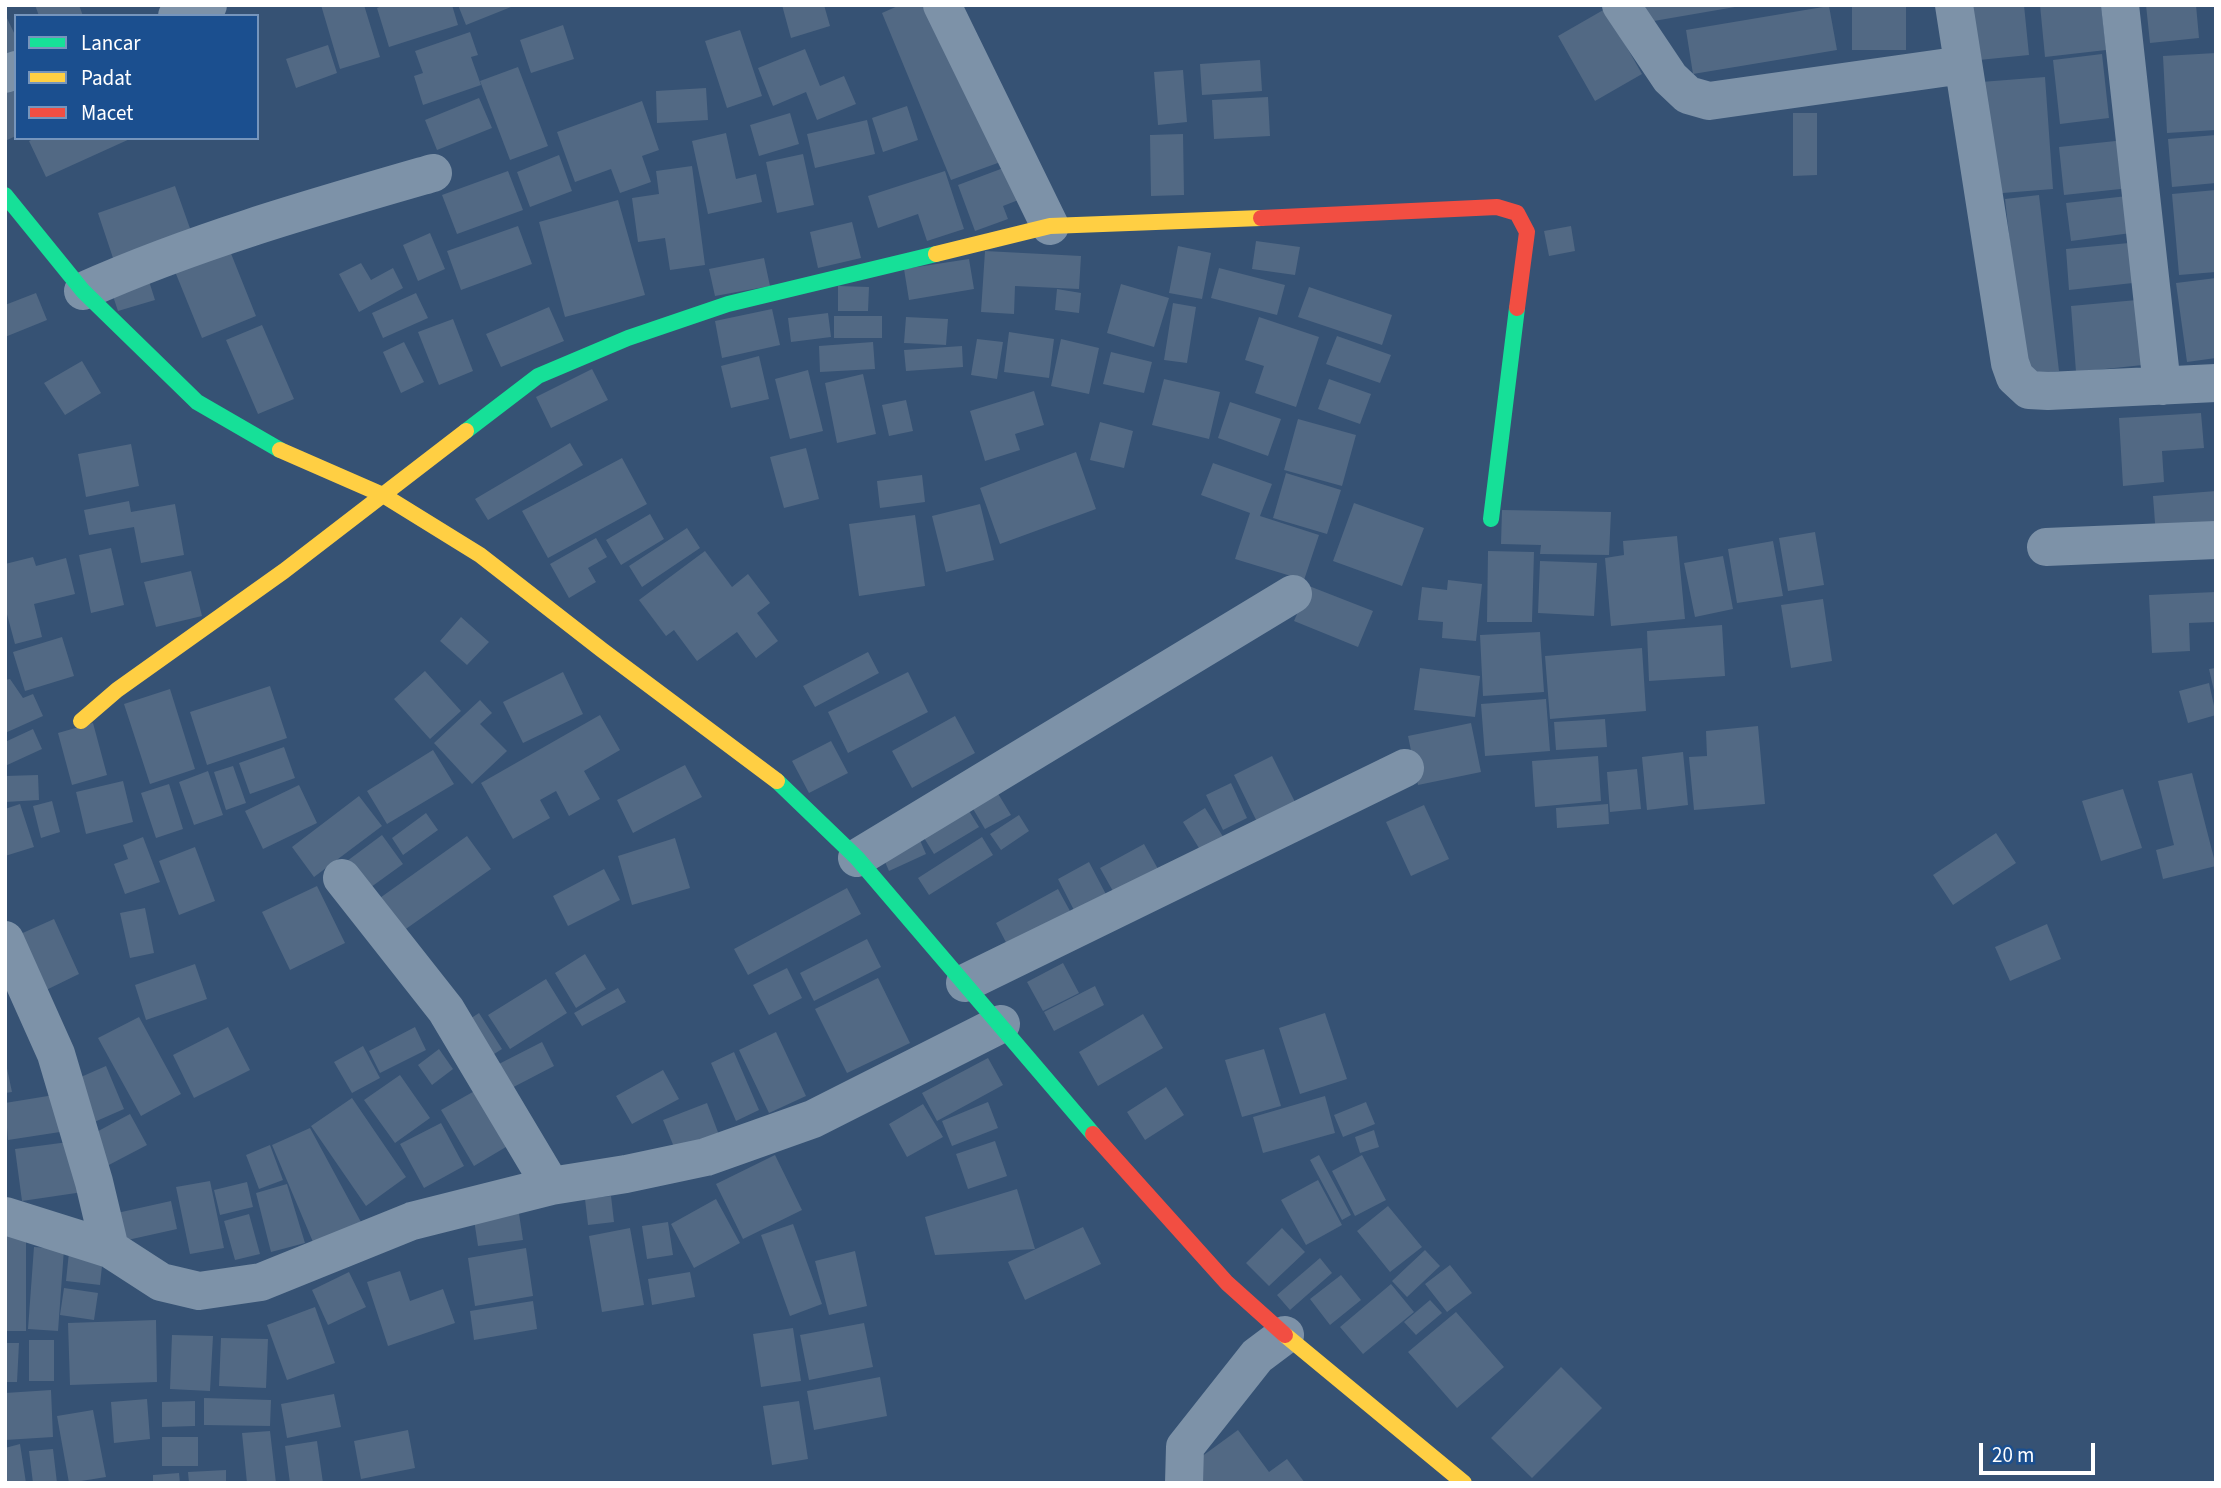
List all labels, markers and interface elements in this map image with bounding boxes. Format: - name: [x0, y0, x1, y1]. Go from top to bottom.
- legend: [14, 14, 259, 140]
- text: Lancar: [81, 28, 141, 58]
- text: Padat: [81, 63, 132, 93]
- text: Macet: [81, 98, 133, 128]
- scale bar: [1983, 1428, 2098, 1472]
- text: 20 m: [1992, 1440, 2034, 1470]

